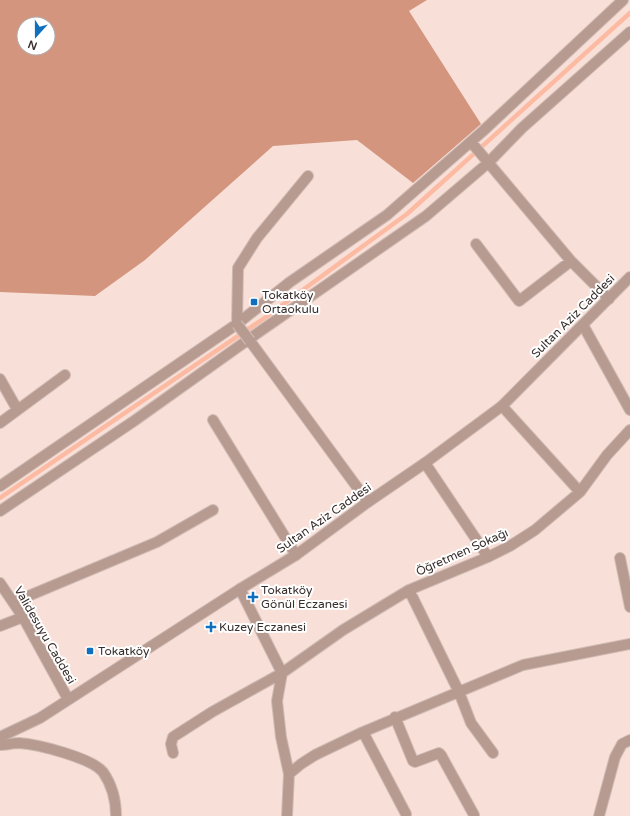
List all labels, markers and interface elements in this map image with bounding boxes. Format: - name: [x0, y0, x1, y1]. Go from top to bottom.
- north arrow: [16, 16, 56, 56]
- text: N: [26, 37, 39, 53]
- street label: Sultan Aziz Caddesi: [528, 271, 618, 361]
- place label: Tokatköy Ortaokulu: [262, 288, 319, 316]
- marker: Tokatköy Ortaokulu: [249, 297, 259, 307]
- street label: Sultan Aziz Caddesi: [274, 480, 374, 556]
- street label: Öğretmen Sokağı: [414, 525, 510, 579]
- place label: Tokatköy Gönül Eczanesi: [261, 583, 348, 611]
- street label: Validesuyu Caddesi: [11, 584, 79, 686]
- marker: Tokatköy Gönül Eczanesi: [248, 592, 258, 602]
- place label: Kuzey Eczanesi: [219, 620, 306, 634]
- marker: Kuzey Eczanesi: [206, 622, 216, 632]
- place label: Tokatköy: [98, 644, 150, 658]
- marker: Tokatköy: [85, 646, 95, 656]

